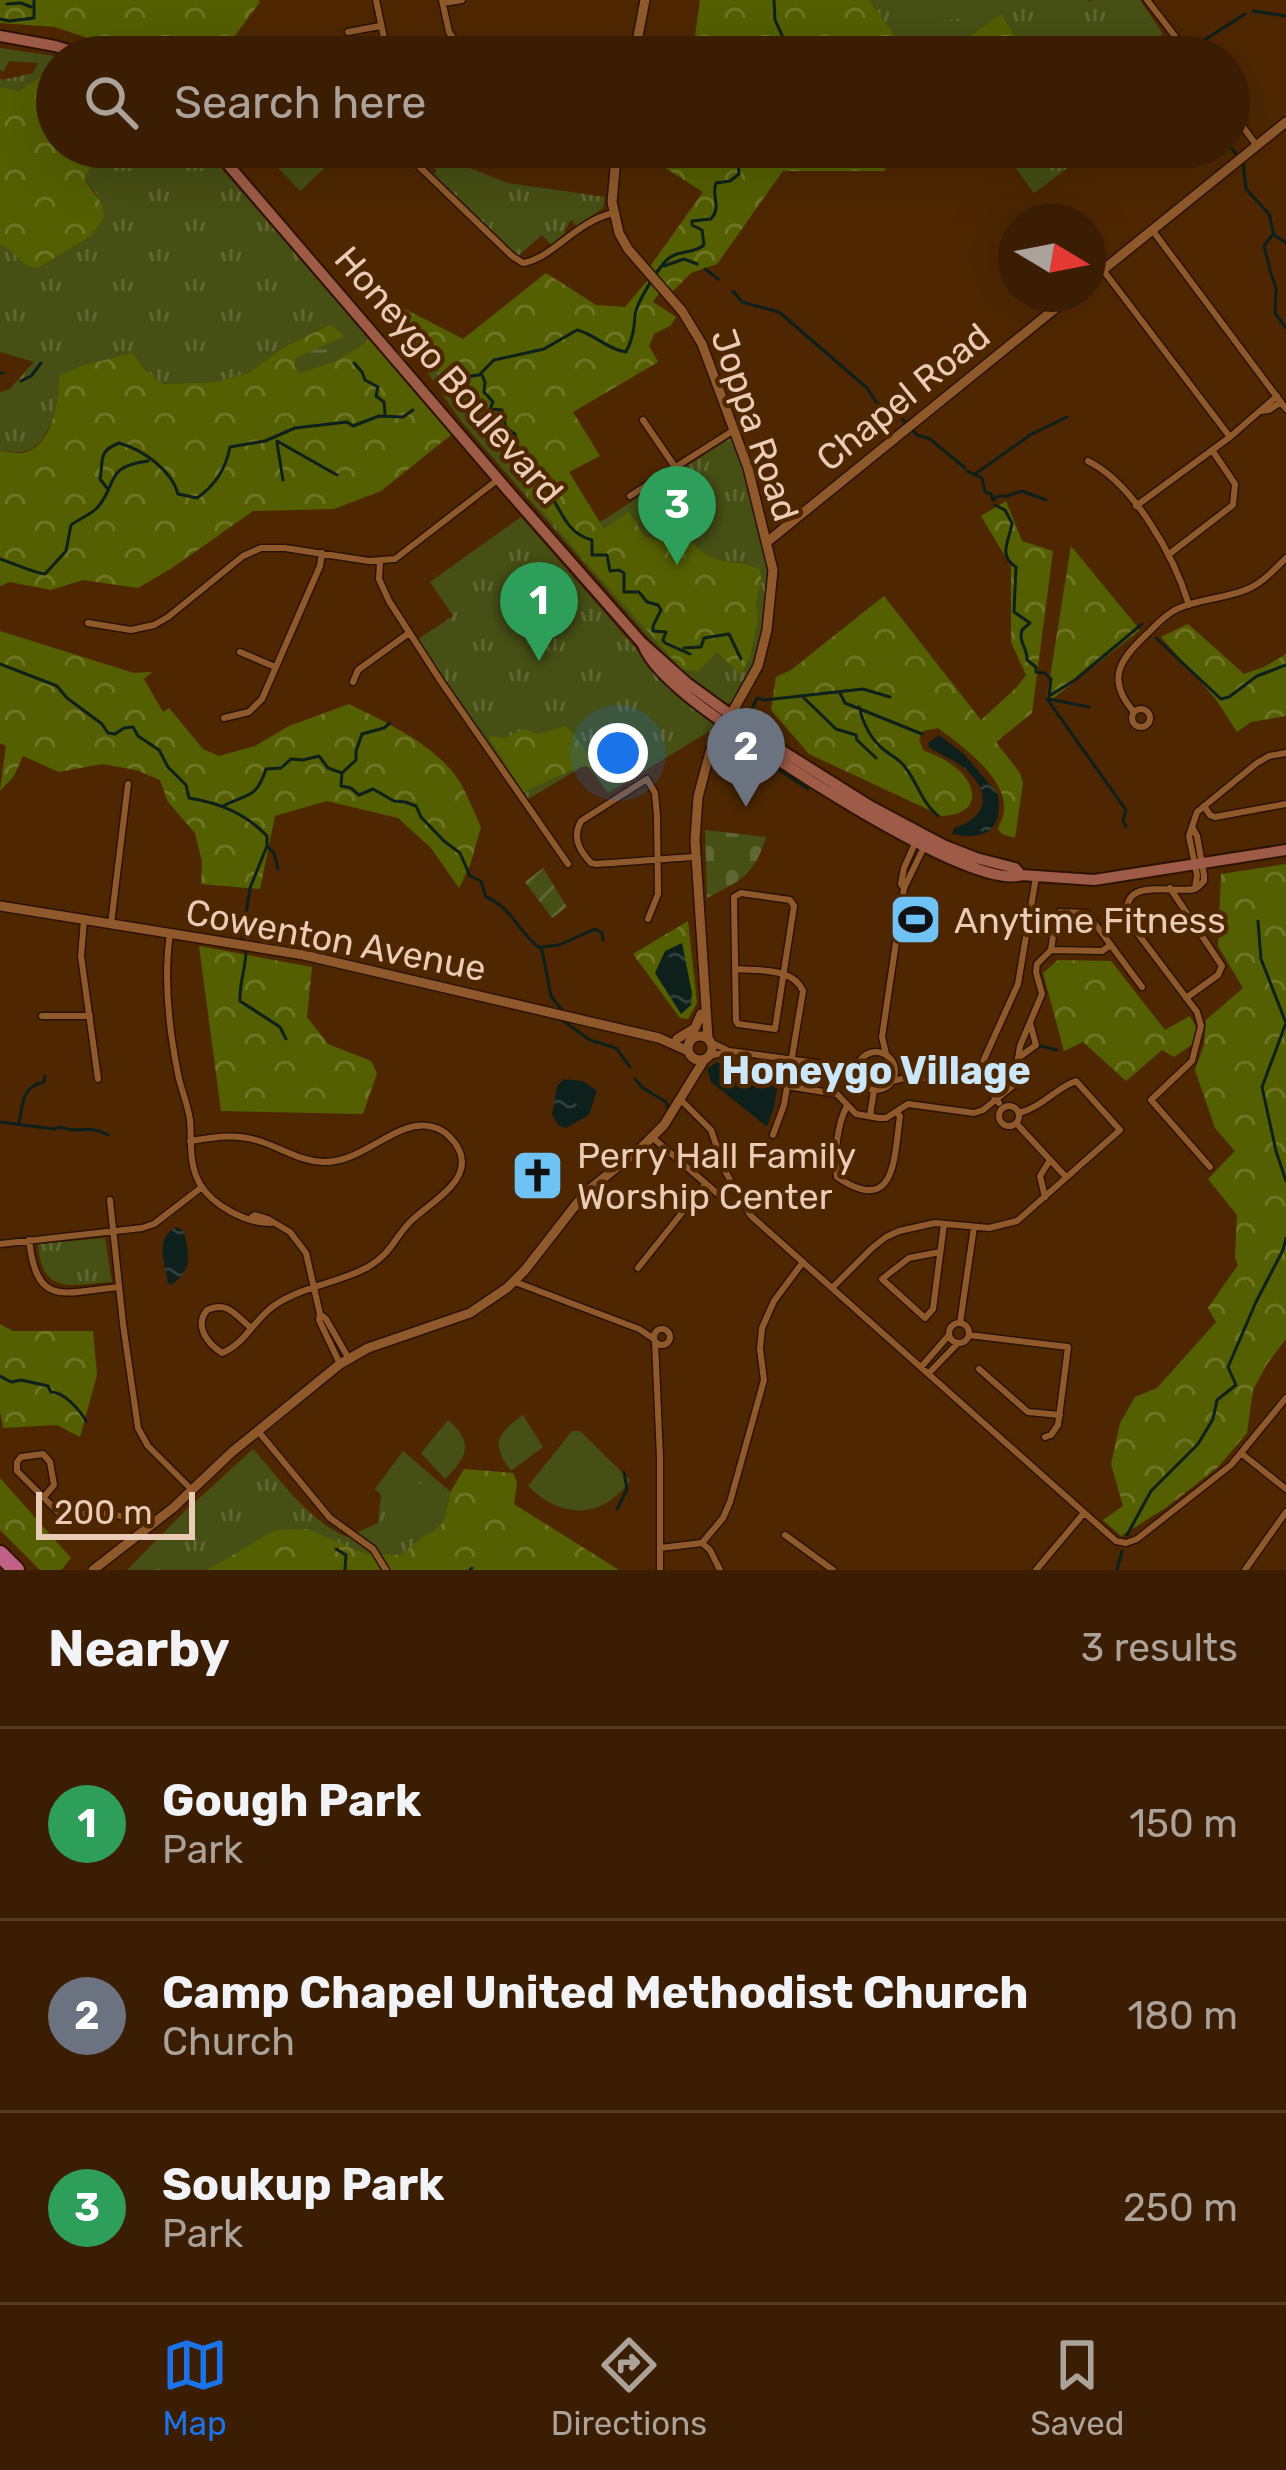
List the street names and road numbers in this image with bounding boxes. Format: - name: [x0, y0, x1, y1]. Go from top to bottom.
- street label: Honeygo Boulevard: [326, 238, 572, 512]
- street label: Chapel Road: [808, 314, 998, 480]
- street label: Joppa Road: [702, 323, 808, 527]
- street label: Cowenton Avenue: [182, 890, 490, 990]

